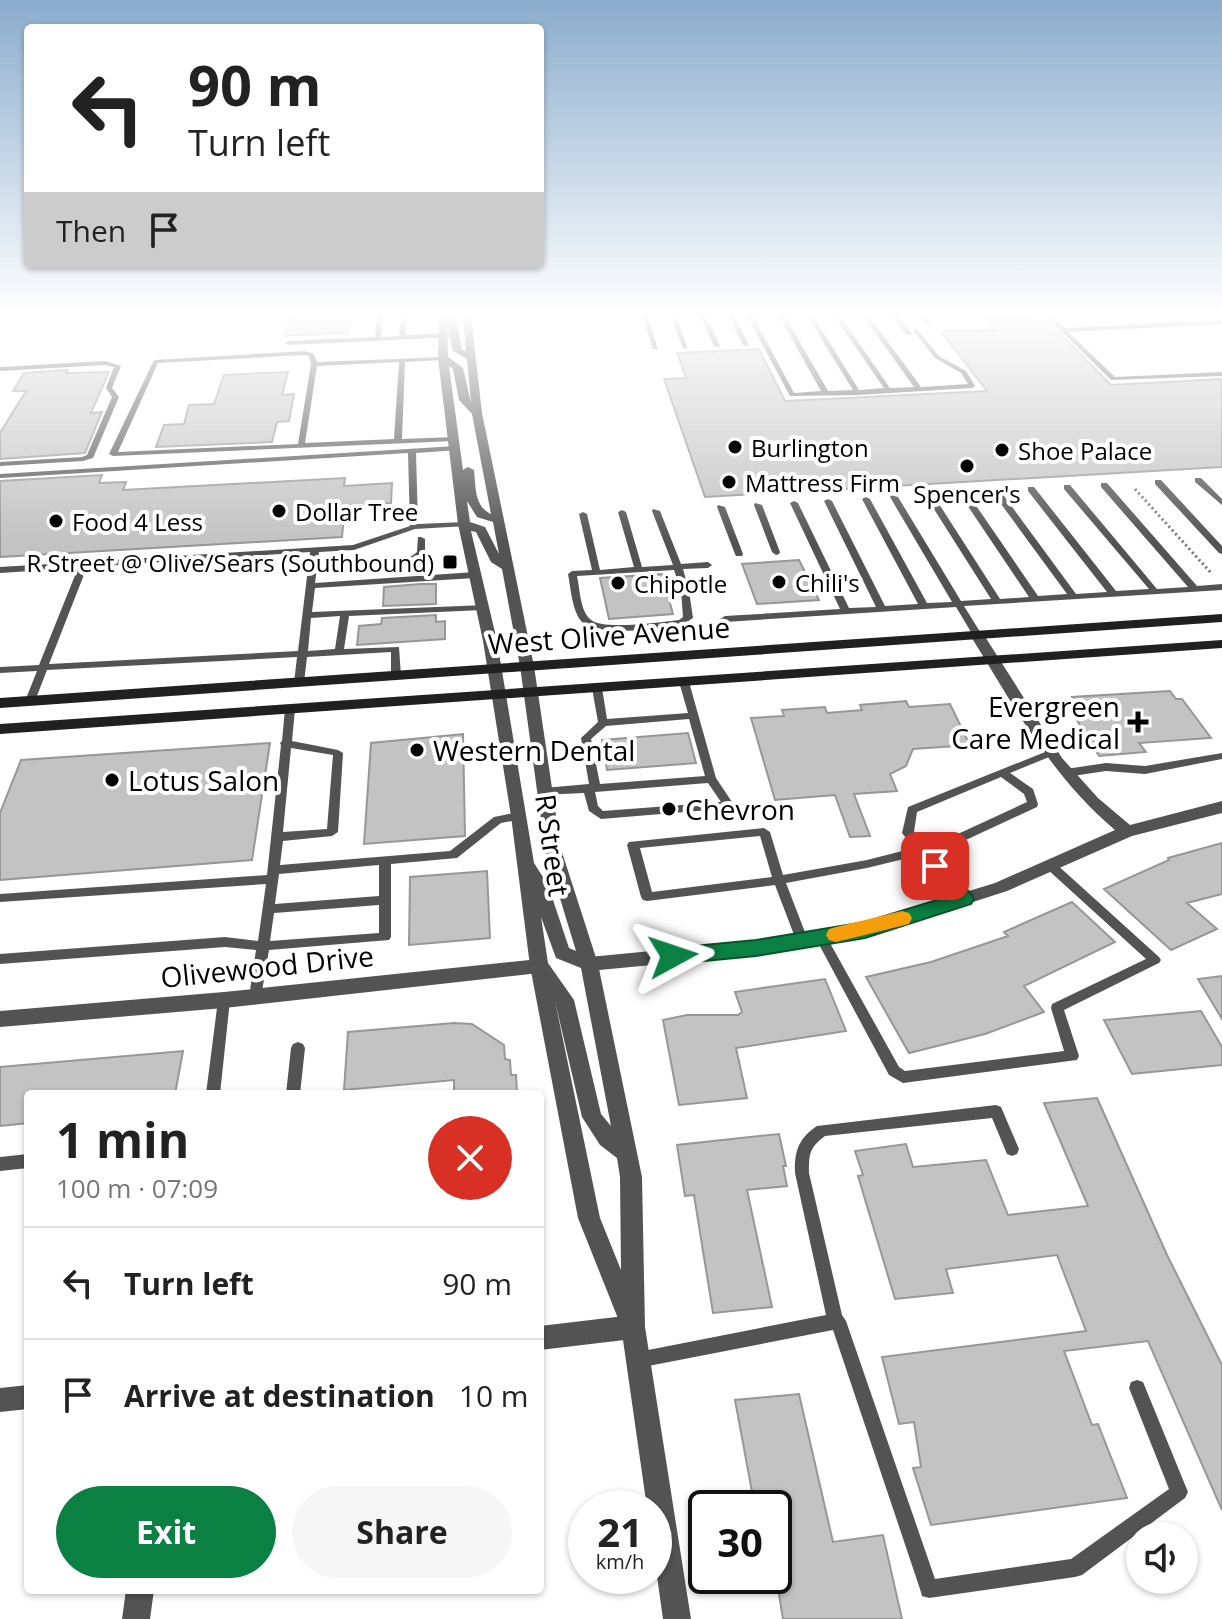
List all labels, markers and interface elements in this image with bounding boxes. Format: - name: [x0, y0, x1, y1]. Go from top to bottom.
- text: 90 m: [188, 46, 322, 122]
- icon: left: [56, 56, 160, 160]
- text: Turn left: [188, 118, 330, 167]
- icon: arrive: [142, 208, 186, 252]
- text: Then: [56, 210, 126, 251]
- place label: Burlington: [751, 431, 869, 464]
- place label: Shoe Palace: [1018, 434, 1152, 467]
- marker: Burlington: [726, 438, 744, 456]
- marker: Shoe Palace: [993, 441, 1011, 459]
- marker: Spencer's: [958, 457, 976, 475]
- place label: Mattress Firm: [745, 466, 900, 499]
- marker: Mattress Firm: [720, 473, 738, 491]
- place label: Spencer's: [913, 477, 1021, 510]
- place label: Dollar Tree: [295, 495, 418, 528]
- marker: Dollar Tree: [270, 502, 288, 520]
- place label: Food 4 Less: [72, 505, 203, 538]
- marker: Food 4 Less: [47, 512, 65, 530]
- place label: R Street @ Olive/Sears (Southbound): [26, 546, 434, 579]
- marker: R Street @ Olive/Sears (Southbound): [441, 553, 459, 571]
- place label: Chili's: [795, 566, 860, 599]
- place label: Chipotle: [634, 567, 727, 600]
- marker: Chili's: [770, 573, 788, 591]
- marker: Chipotle: [609, 574, 627, 592]
- street label: West Olive Avenue: [487, 608, 731, 662]
- place label: Evergreen Care Medical: [951, 687, 1120, 757]
- marker: Evergreen Care Medical: [1127, 711, 1149, 733]
- place label: Western Dental: [433, 731, 635, 769]
- marker: Western Dental: [408, 741, 426, 759]
- place label: Lotus Salon: [128, 761, 279, 799]
- marker: Lotus Salon: [103, 771, 121, 789]
- place label: Chevron: [685, 790, 795, 828]
- street label: R Street: [527, 791, 579, 899]
- marker: Chevron: [660, 800, 678, 818]
- pin: [901, 832, 969, 900]
- icon: arrive: [913, 844, 957, 888]
- position arrow: [631, 914, 715, 998]
- street label: Olivewood Drive: [159, 936, 375, 996]
- text: 1 min: [56, 1107, 189, 1172]
- button: close: [428, 1116, 512, 1200]
- text: 100 m · 07:09: [56, 1170, 218, 1206]
- icon: left: [56, 1261, 100, 1305]
- text: Turn left: [124, 1263, 254, 1304]
- text: 90 m: [442, 1263, 512, 1304]
- icon: arrive: [56, 1373, 100, 1417]
- text: Arrive at destination: [124, 1375, 435, 1416]
- text: 10 m: [459, 1375, 529, 1416]
- button: Exit: [56, 1486, 276, 1578]
- button: Share: [292, 1486, 512, 1578]
- speed limit sign: 30: [688, 1490, 792, 1594]
- text: 21: [597, 1504, 643, 1559]
- map controls: [1126, 1522, 1198, 1594]
- button: sound: [1126, 1522, 1198, 1594]
- text: km/h: [596, 1548, 644, 1575]

